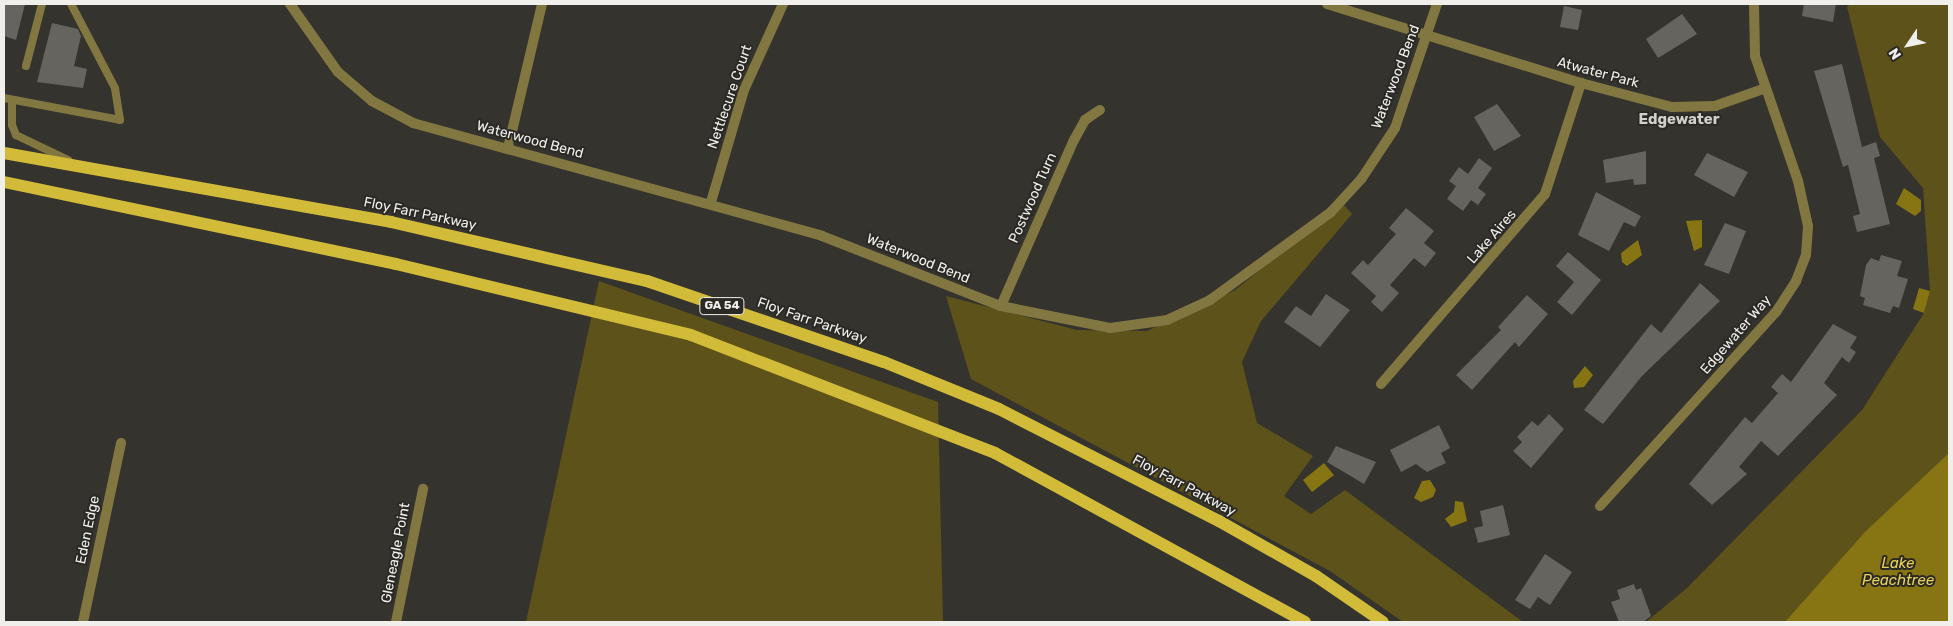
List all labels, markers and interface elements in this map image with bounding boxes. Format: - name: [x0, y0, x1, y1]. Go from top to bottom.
- north arrow: [1883, 20, 1933, 70]
- street label: Waterwood Bend: [1368, 23, 1424, 131]
- street label: Nettlecure Court: [704, 43, 756, 151]
- text: N: [1885, 45, 1905, 63]
- street label: Atwater Park: [1555, 54, 1641, 92]
- district label: Edgewater: [1638, 111, 1720, 129]
- street label: Waterwood Bend: [475, 118, 585, 162]
- street label: Postwood Turn: [1005, 150, 1061, 246]
- street label: Floy Farr Parkway: [362, 194, 478, 234]
- street label: Lake Aires: [1464, 206, 1520, 268]
- street label: Waterwood Bend: [864, 231, 972, 287]
- street label: Edgewater Way: [1697, 292, 1775, 378]
- street label: Floy Farr Parkway: [755, 294, 869, 348]
- road number: GA 54: [698, 296, 746, 316]
- street label: Floy Farr Parkway: [1129, 451, 1239, 521]
- street label: Eden Edge: [73, 494, 103, 566]
- street label: Gleneagle Point: [378, 501, 414, 605]
- water label: Lake Peachtree: [1862, 554, 1934, 589]

